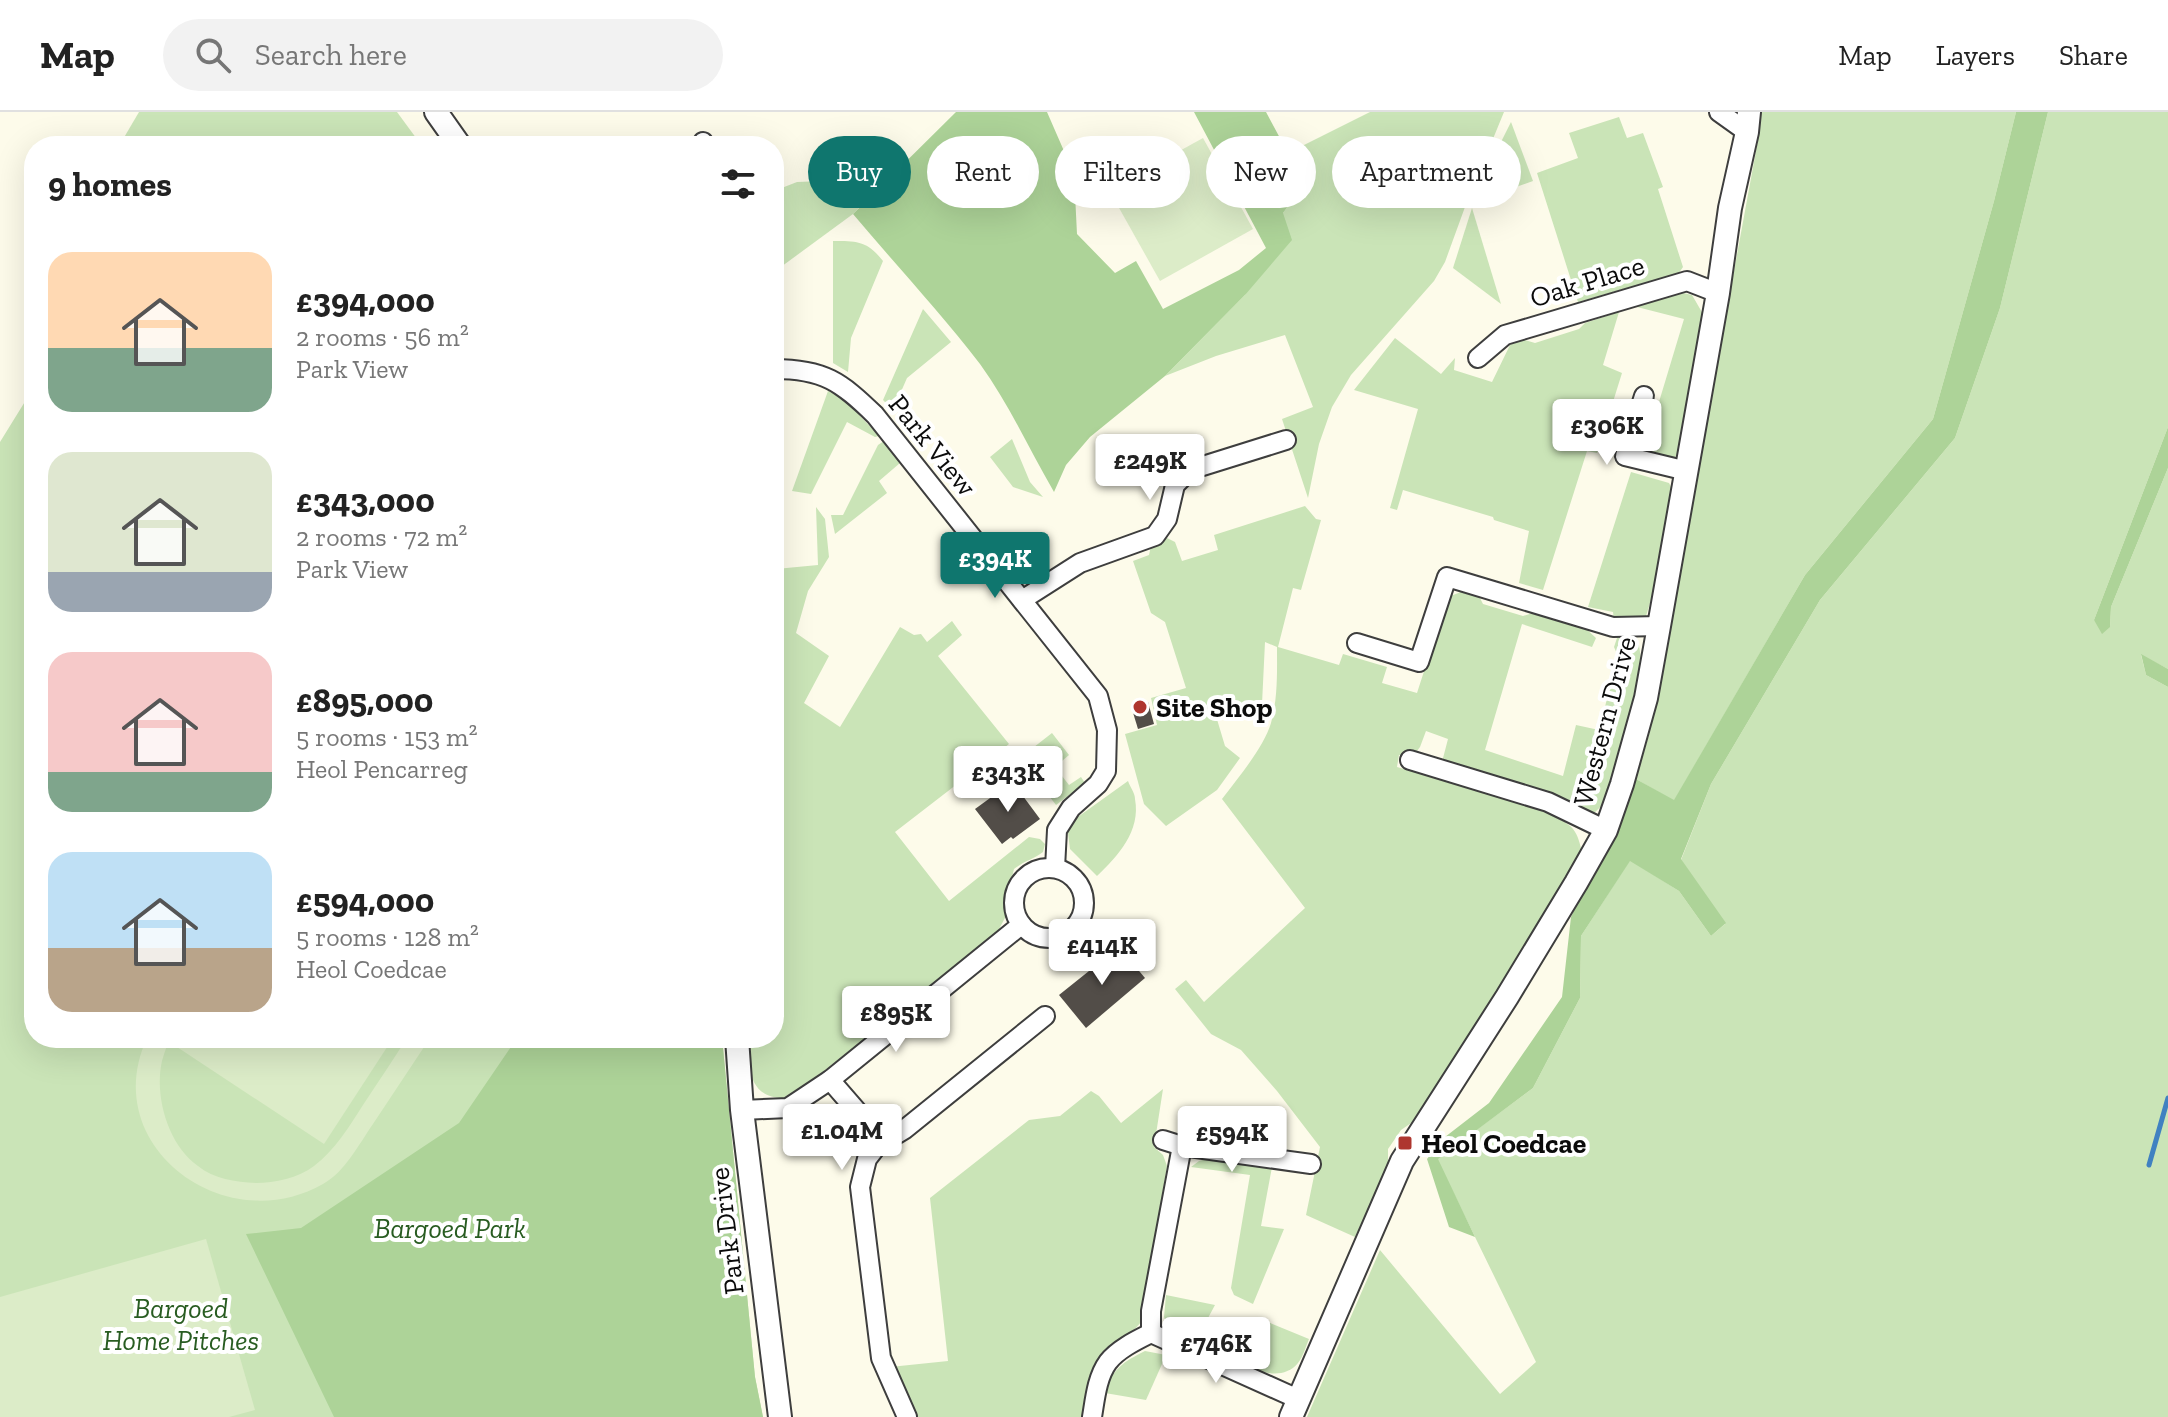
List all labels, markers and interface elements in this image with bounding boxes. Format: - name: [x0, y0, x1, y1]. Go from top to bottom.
- search box: [163, 19, 723, 91]
- text: Map: [40, 32, 115, 78]
- icon: search: [191, 33, 235, 77]
- text: Search here: [255, 37, 407, 73]
- text: Map: [1838, 39, 1892, 72]
- text: Layers: [1936, 39, 2015, 72]
- text: Share: [2059, 39, 2128, 72]
- chip: Buy: [808, 136, 911, 208]
- chip: Rent: [927, 136, 1039, 208]
- chip: Filters: [1055, 136, 1190, 208]
- chip: New: [1206, 136, 1316, 208]
- chip: Apartment: [1332, 136, 1521, 208]
- icon: filters: [716, 162, 760, 206]
- text: 9 homes: [48, 164, 172, 205]
- street label: Oak Place: [1526, 248, 1648, 314]
- text: £394,000: [296, 280, 435, 321]
- icon: home: [112, 284, 208, 380]
- text: 2 rooms · 56 m²: [296, 321, 469, 353]
- text: Park View: [296, 353, 408, 385]
- street label: Park View: [882, 388, 984, 503]
- pin: £306K: [1551, 399, 1663, 467]
- text: £306K: [1570, 409, 1644, 441]
- pin: £249K: [1094, 434, 1206, 502]
- text: £249K: [1113, 444, 1187, 476]
- text: £343,000: [296, 480, 435, 521]
- icon: home: [112, 484, 208, 580]
- text: 2 rooms · 72 m²: [296, 521, 467, 553]
- pin: £394K: [939, 532, 1051, 600]
- text: £394K: [959, 542, 1031, 574]
- text: Park View: [296, 553, 408, 585]
- street label: Western Drive: [1566, 633, 1643, 809]
- text: £895,000: [296, 680, 433, 721]
- icon: home: [112, 684, 208, 780]
- place label: Site Shop: [1156, 691, 1272, 724]
- marker: Site Shop: [1131, 698, 1149, 716]
- text: 5 rooms · 153 m²: [296, 721, 478, 753]
- pin: £343K: [952, 746, 1064, 814]
- text: Heol Pencarreg: [296, 753, 468, 785]
- text: £343K: [972, 756, 1044, 788]
- text: £594,000: [296, 880, 434, 921]
- icon: home: [112, 884, 208, 980]
- pin: £414K: [1046, 919, 1158, 987]
- text: 5 rooms · 128 m²: [296, 921, 479, 953]
- text: £414K: [1067, 929, 1137, 961]
- text: Heol Coedcae: [296, 953, 447, 985]
- pin: £895K: [840, 986, 952, 1054]
- text: £895K: [860, 996, 932, 1028]
- pin: £1.04M: [777, 1104, 907, 1172]
- pin: £594K: [1176, 1106, 1288, 1174]
- text: £1.04M: [801, 1114, 883, 1146]
- text: £594K: [1196, 1116, 1268, 1148]
- place label: Heol Coedcae: [1421, 1127, 1586, 1160]
- marker: Heol Coedcae: [1396, 1134, 1414, 1152]
- street label: Park Drive: [702, 1165, 751, 1296]
- park label: Bargoed Park: [374, 1212, 526, 1245]
- park label: Bargoed Home Pitches: [103, 1292, 259, 1357]
- pin: £746K: [1160, 1317, 1272, 1385]
- text: £746K: [1180, 1327, 1252, 1359]

